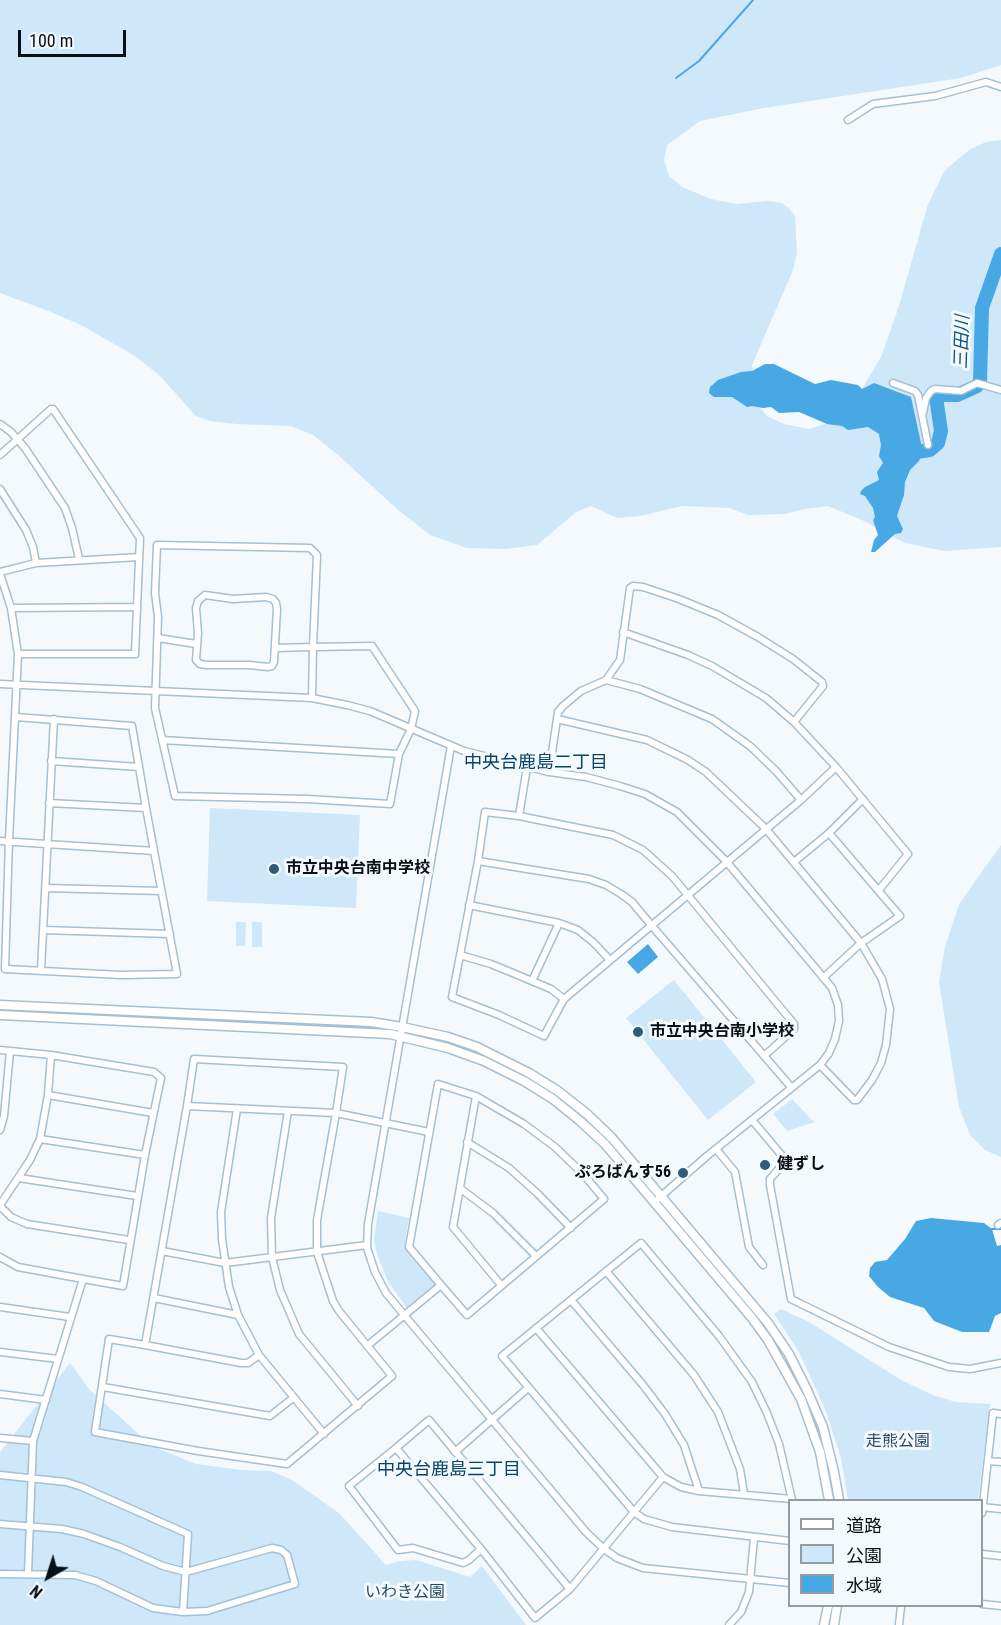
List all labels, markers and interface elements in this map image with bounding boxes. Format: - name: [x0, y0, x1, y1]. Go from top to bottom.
- scale bar: [21, 18, 129, 56]
- text: 100 m: [29, 30, 73, 51]
- water label: 三田川: [951, 315, 975, 369]
- district label: 中央台鹿島二丁目: [464, 752, 608, 774]
- place label: 市立中央台南中学校: [286, 859, 430, 879]
- marker: 市立中央台南中学校: [267, 862, 281, 876]
- place label: 市立中央台南小学校: [650, 1022, 794, 1042]
- marker: 市立中央台南小学校: [631, 1025, 645, 1039]
- place label: 健ずし: [777, 1155, 825, 1175]
- marker: 健ずし: [758, 1158, 772, 1172]
- place label: ぷろばんす56: [575, 1163, 671, 1183]
- marker: ぷろばんす56: [676, 1166, 690, 1180]
- park label: 走熊公園: [866, 1432, 930, 1452]
- district label: 中央台鹿島三丁目: [377, 1459, 521, 1481]
- legend: [788, 1499, 983, 1607]
- text: 道路: [846, 1515, 882, 1536]
- text: 公園: [846, 1545, 882, 1566]
- north arrow: [18, 1547, 78, 1607]
- text: 水域: [846, 1575, 882, 1596]
- text: N: [27, 1581, 46, 1602]
- park label: いわき公園: [365, 1583, 445, 1603]

